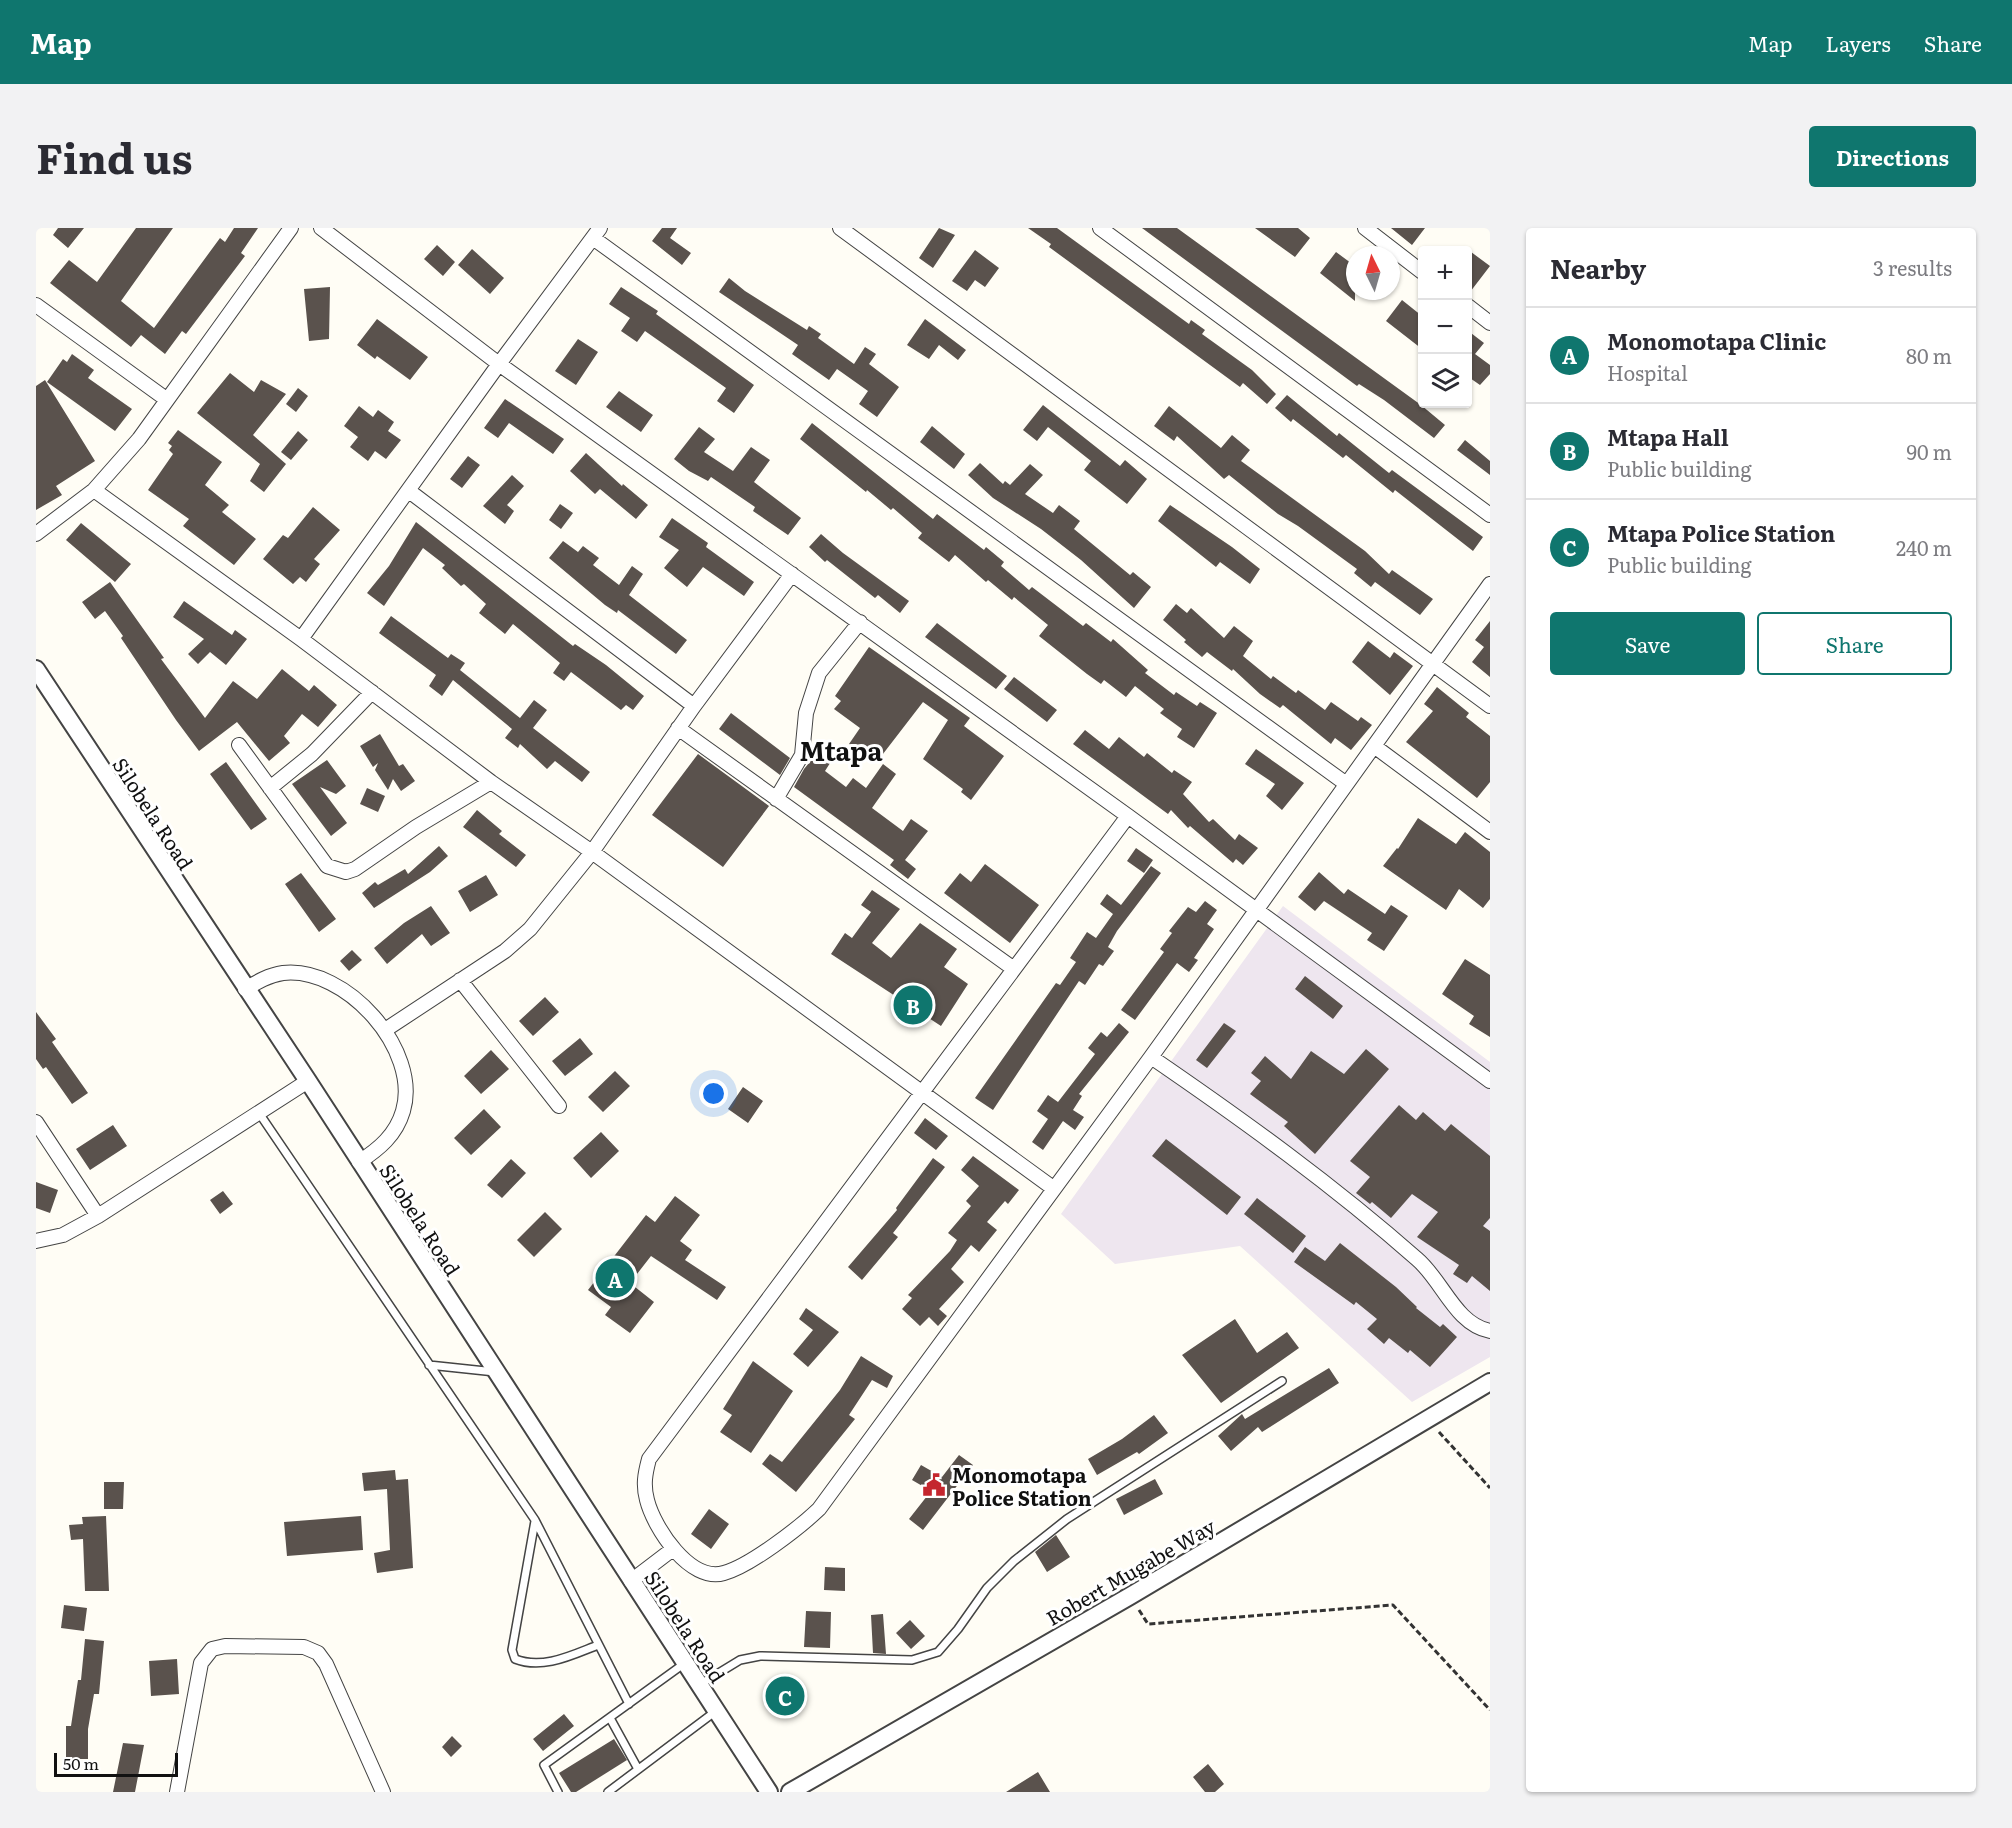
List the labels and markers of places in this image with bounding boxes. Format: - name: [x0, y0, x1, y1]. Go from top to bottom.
- pin: B: [894, 982, 932, 1028]
- pin: A: [596, 1256, 634, 1300]
- place label: Monomotapa Police Station: [952, 1459, 1092, 1512]
- public building icon: Monomotapa Police Station: [921, 1472, 947, 1498]
- pin: C: [766, 1674, 804, 1718]

